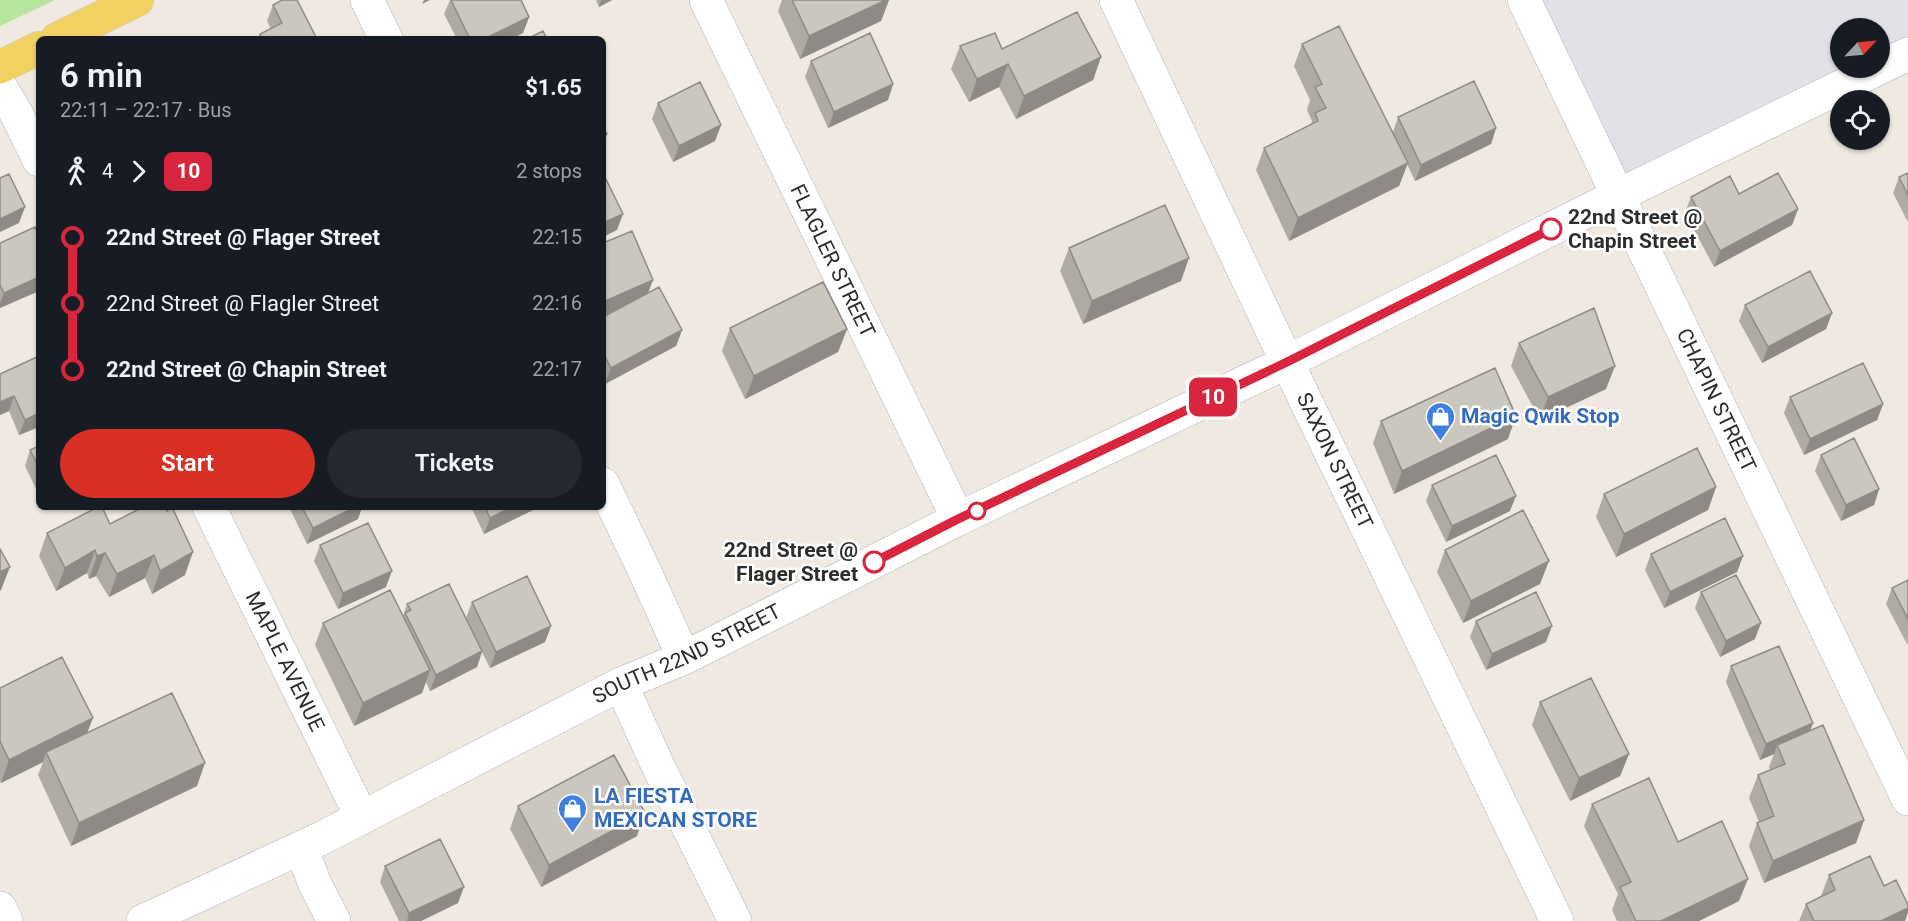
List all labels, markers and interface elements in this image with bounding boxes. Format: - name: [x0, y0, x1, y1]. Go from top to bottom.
- north arrow: [1830, 18, 1890, 78]
- map controls: [1830, 18, 1890, 150]
- text: 6 min: [60, 56, 143, 95]
- text: $1.65: [525, 75, 582, 100]
- button: locate: [1830, 90, 1890, 150]
- text: 22:11 – 22:17 · Bus: [60, 98, 232, 122]
- icon: walk: [60, 155, 93, 188]
- icon: forward: [122, 155, 155, 188]
- text: 4: [102, 159, 113, 183]
- text: 10: [176, 159, 200, 183]
- text: 2 stops: [516, 159, 582, 183]
- street label: FLAGLER STREET: [785, 181, 880, 342]
- place label: 22nd Street @ Chapin Street: [1568, 205, 1702, 253]
- marker: 22nd Street @ Chapin Street: [1540, 218, 1562, 240]
- text: 22nd Street @ Flager Street: [106, 225, 380, 250]
- text: 22:15: [532, 225, 582, 249]
- text: 22nd Street @ Flagler Street: [106, 291, 379, 316]
- text: 22:16: [532, 291, 582, 315]
- street label: CHAPIN STREET: [1672, 325, 1761, 476]
- text: 22nd Street @ Chapin Street: [106, 357, 387, 382]
- text: 22:17: [532, 357, 582, 381]
- line badge: 10: [1186, 378, 1240, 416]
- text: 10: [1201, 385, 1225, 409]
- street label: SAXON STREET: [1292, 389, 1378, 533]
- shop icon: Magic Qwik Stop: [1424, 400, 1456, 442]
- place label: Magic Qwik Stop: [1461, 404, 1620, 428]
- button: Start: [60, 429, 315, 498]
- button: Tickets: [327, 429, 582, 498]
- unlabelled marker: [968, 502, 986, 520]
- place label: 22nd Street @ Flager Street: [724, 538, 858, 586]
- marker: 22nd Street @ Flager Street: [863, 551, 885, 573]
- street label: MAPLE AVENUE: [240, 588, 329, 735]
- street label: SOUTH 22ND STREET: [589, 599, 785, 709]
- place label: LA FIESTA MEXICAN STORE: [594, 784, 757, 832]
- shop icon: LA FIESTA MEXICAN STORE: [557, 792, 589, 834]

